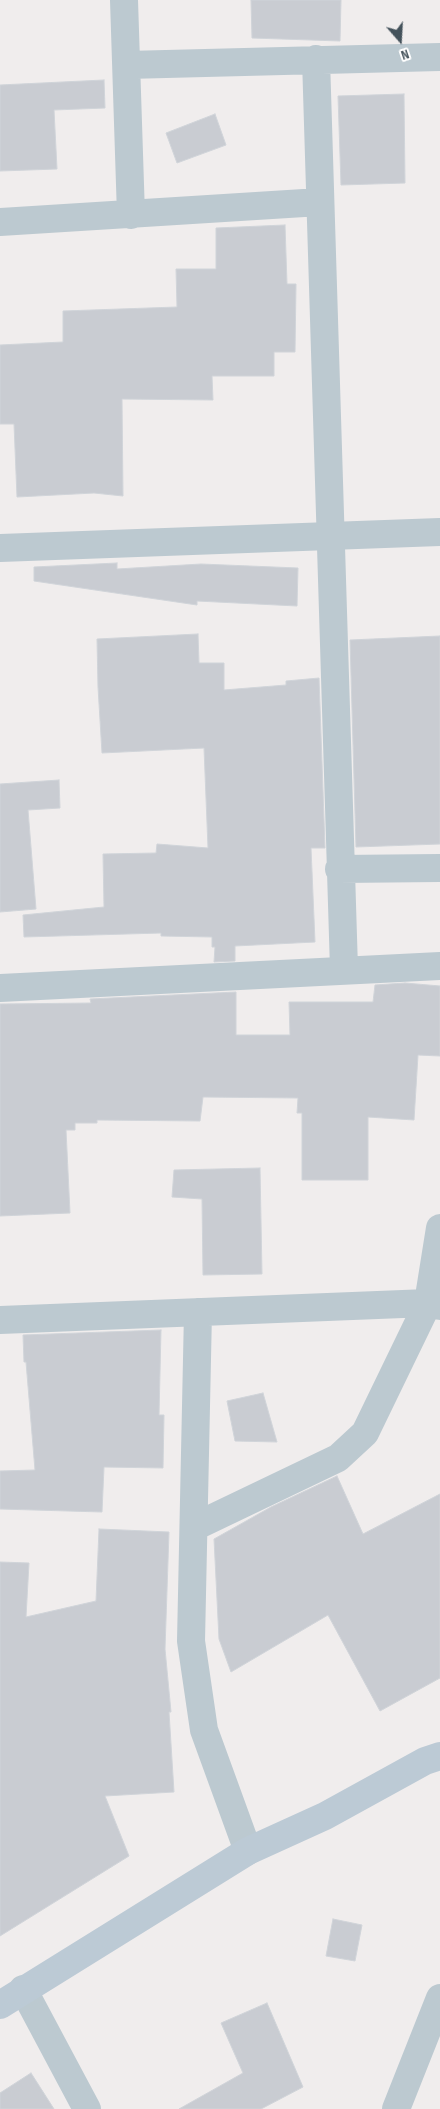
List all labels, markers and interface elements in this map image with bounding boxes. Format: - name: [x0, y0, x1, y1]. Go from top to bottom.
- north arrow: [375, 15, 425, 65]
- text: N: [399, 45, 411, 64]

